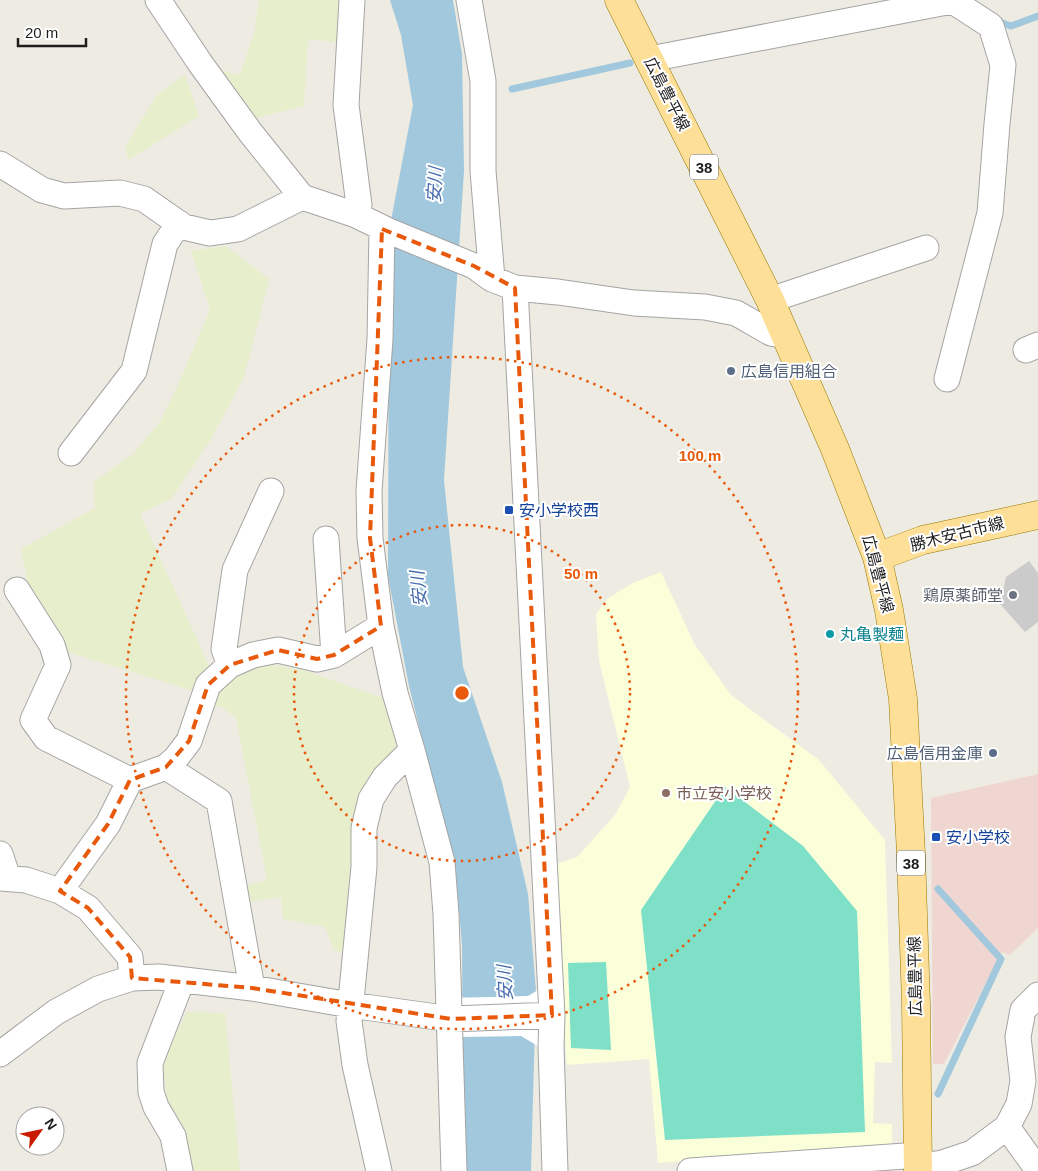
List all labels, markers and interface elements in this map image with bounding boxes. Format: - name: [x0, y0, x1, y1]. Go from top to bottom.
- scale bar: [18, 15, 85, 47]
- text: 20 m: [25, 24, 58, 41]
- street label: 広島豊平線: [641, 54, 693, 134]
- road number: 38: [690, 154, 718, 180]
- water label: 安川: [424, 165, 446, 203]
- place label: 広島信用組合: [741, 363, 837, 380]
- marker: 広島信用組合: [725, 365, 737, 377]
- text: 100 m: [679, 447, 721, 464]
- place label: 安小学校西: [519, 502, 599, 519]
- marker: 安小学校西: [503, 504, 515, 516]
- street label: 勝木安古市線: [908, 514, 1006, 554]
- street label: 広島豊平線: [859, 533, 897, 615]
- text: 50 m: [564, 565, 598, 582]
- water label: 安川: [407, 568, 431, 608]
- place label: 鶏原薬師堂: [923, 587, 1003, 604]
- marker: 鶏原薬師堂: [1007, 589, 1019, 601]
- place label: 丸亀製麺: [840, 626, 904, 643]
- marker: 丸亀製麺: [824, 628, 836, 640]
- centre of rings: [453, 684, 471, 702]
- place label: 広島信用金庫: [887, 745, 983, 762]
- marker: 広島信用金庫: [987, 747, 999, 759]
- place label: 市立安小学校: [676, 785, 772, 802]
- marker: 市立安小学校: [660, 787, 672, 799]
- place label: 安小学校: [946, 829, 1010, 846]
- marker: 安小学校: [930, 831, 942, 843]
- road number: 38: [897, 850, 925, 876]
- street label: 広島豊平線: [906, 936, 924, 1016]
- water label: 安川: [494, 963, 516, 1001]
- north arrow: [15, 1106, 65, 1156]
- text: N: [41, 1115, 60, 1133]

